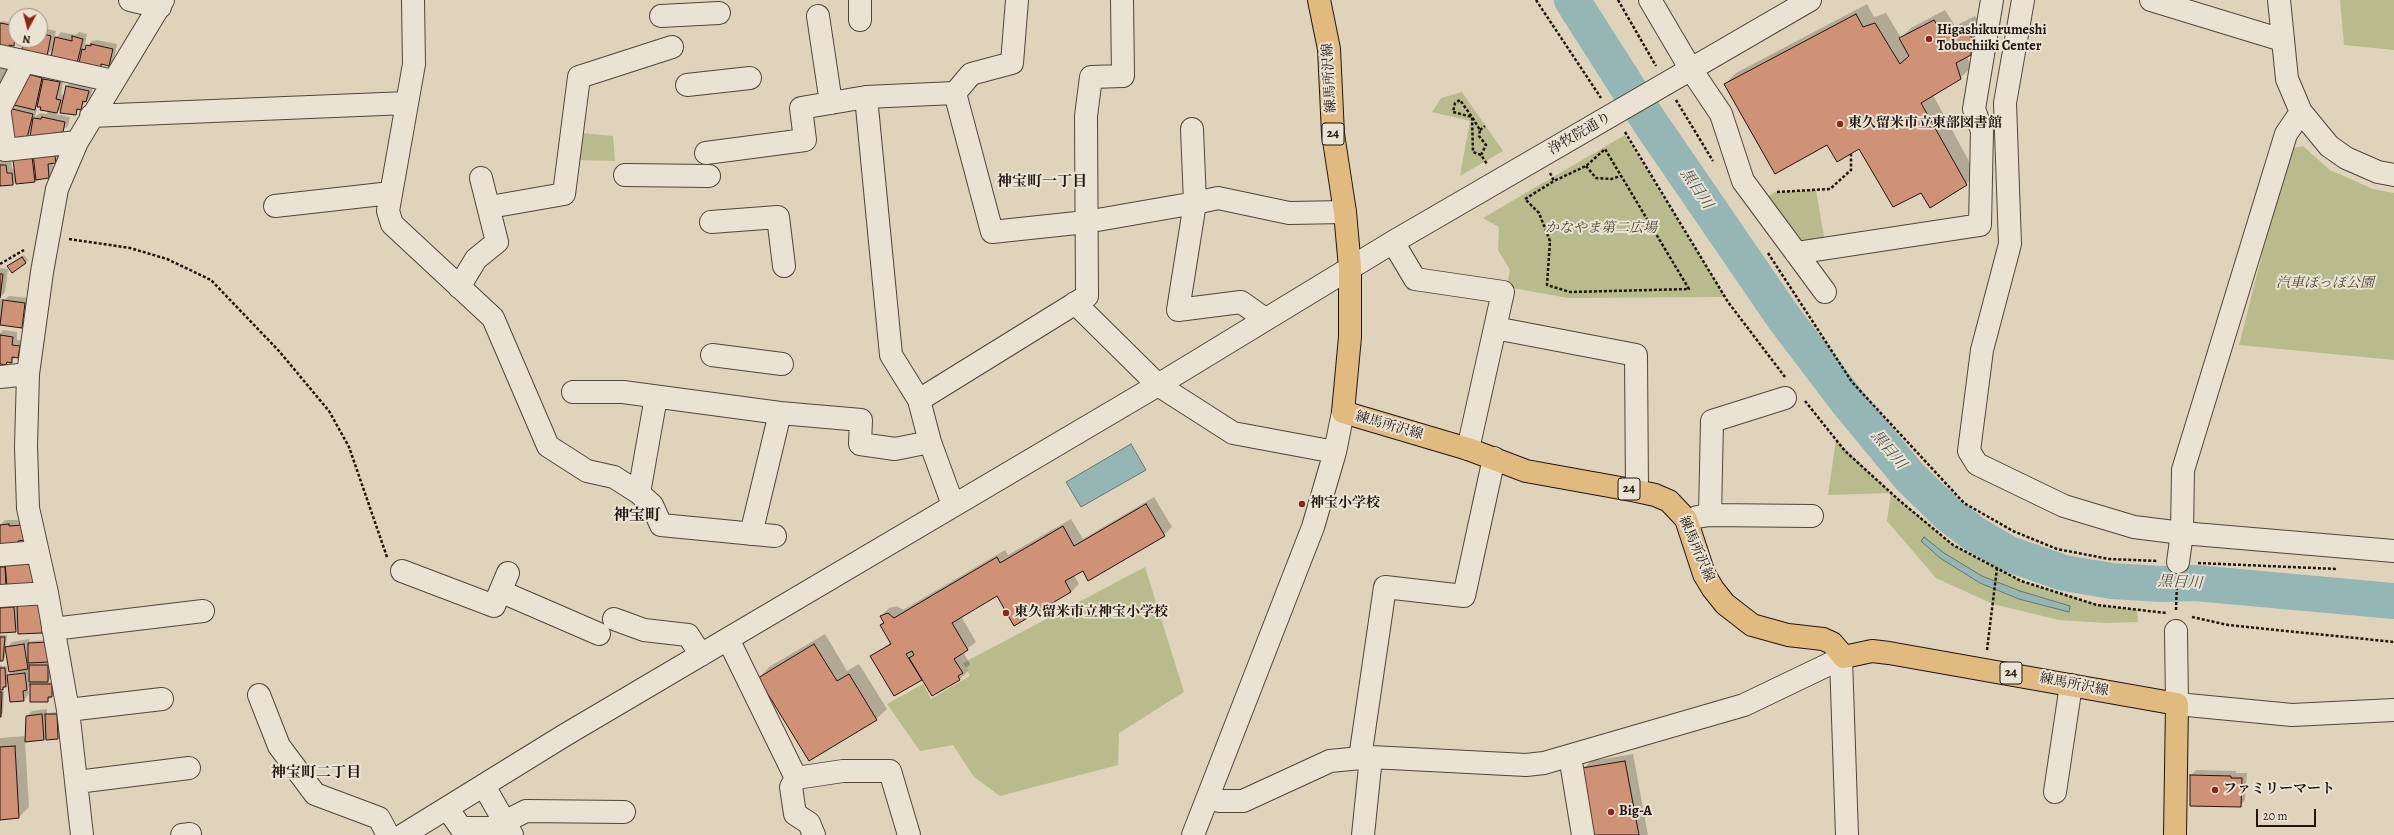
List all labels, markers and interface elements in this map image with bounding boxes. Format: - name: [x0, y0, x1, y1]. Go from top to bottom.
- north arrow: [8, 8, 48, 48]
- place label: Higashikurumeshi Tobuchiiki Center: [1937, 23, 2046, 56]
- text: N: [22, 31, 31, 47]
- marker: Higashikurumeshi Tobuchiiki Center: [1924, 34, 1934, 44]
- street label: 練馬所沢線: [1320, 43, 1340, 113]
- street label: 浄牧院通り: [1545, 109, 1615, 159]
- place label: 東久留米市立東部図書館: [1848, 116, 2002, 132]
- marker: 東久留米市立東部図書館: [1835, 119, 1845, 129]
- road number: 24: [1322, 123, 1344, 145]
- water label: 黒目川: [1676, 165, 1716, 213]
- district label: 神宝町一丁目: [997, 173, 1087, 191]
- park label: かなやま第二広場: [1545, 221, 1657, 237]
- park label: 汽車ぽっぽ公園: [2276, 276, 2374, 292]
- street label: 練馬所沢線: [1353, 408, 1425, 444]
- water label: 黒目川: [1867, 427, 1909, 473]
- road number: 24: [1618, 478, 1640, 500]
- place label: 神宝小学校: [1310, 496, 1380, 512]
- marker: 神宝小学校: [1297, 499, 1307, 509]
- district label: 神宝町: [613, 506, 661, 526]
- street label: 練馬所沢線: [1675, 514, 1717, 584]
- water label: 黒目川: [2157, 573, 2203, 593]
- place label: 東久留米市立神宝小学校: [1014, 605, 1168, 621]
- marker: 東久留米市立神宝小学校: [1001, 608, 1011, 618]
- road number: 24: [2000, 662, 2022, 684]
- street label: 練馬所沢線: [2038, 670, 2110, 700]
- district label: 神宝町二丁目: [271, 764, 361, 782]
- place label: ファミリーマート: [2223, 782, 2335, 798]
- marker: ファミリーマート: [2210, 785, 2220, 795]
- scale bar: [2258, 801, 2318, 827]
- place label: Big-A: [1619, 804, 1652, 820]
- marker: Big-A: [1606, 807, 1616, 817]
- text: 20 m: [2263, 808, 2287, 824]

